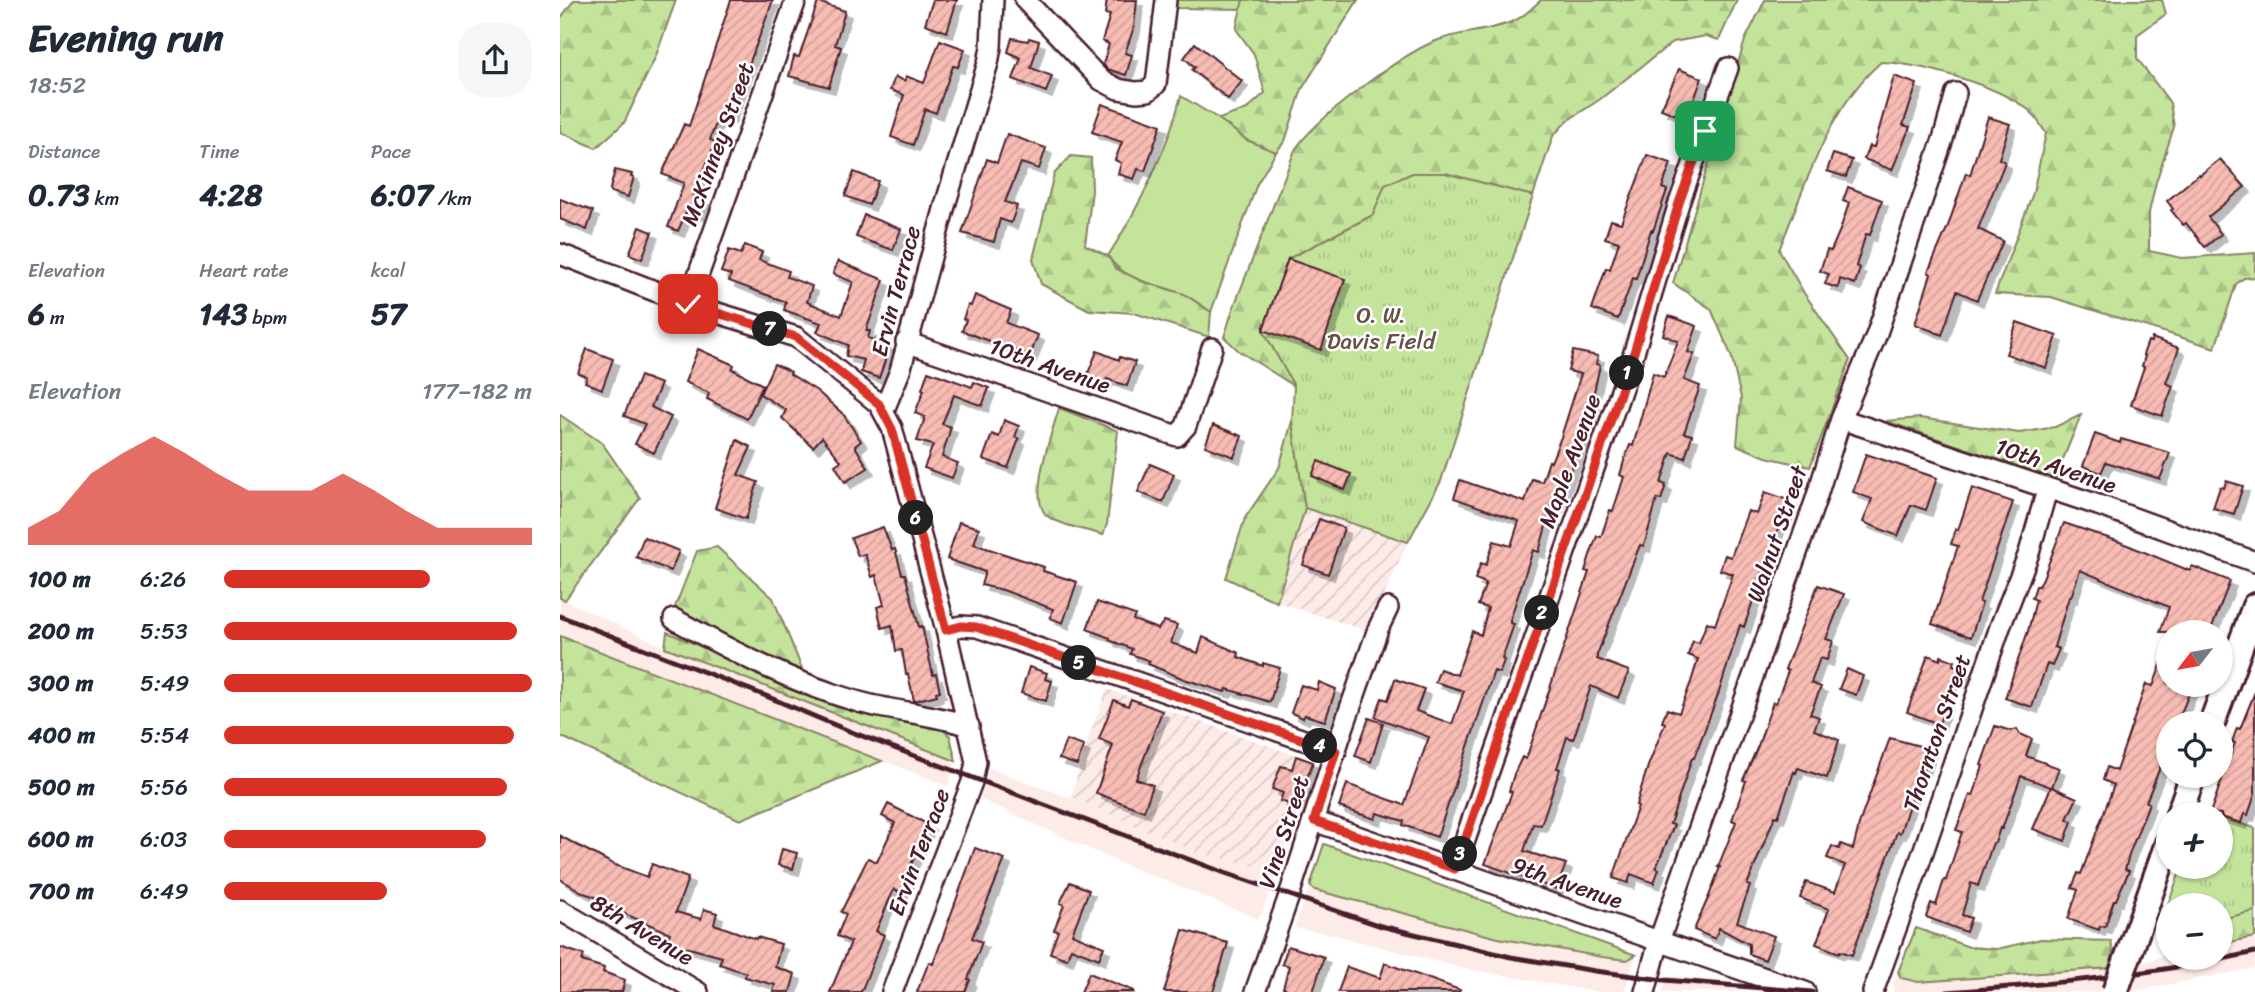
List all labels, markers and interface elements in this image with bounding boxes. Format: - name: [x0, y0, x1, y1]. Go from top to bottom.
- text: Evening run: [28, 5, 224, 72]
- button: share: [458, 23, 532, 97]
- street label: McKinney Street: [669, 56, 767, 232]
- text: 18:52: [28, 65, 86, 106]
- pin: [1675, 101, 1735, 161]
- icon: arrive: [1686, 112, 1724, 150]
- text: Distance: [28, 135, 100, 168]
- text: Time: [199, 135, 240, 168]
- text: Pace: [371, 135, 411, 168]
- text: 0.73: [28, 168, 90, 222]
- text: 4:28: [199, 168, 263, 222]
- text: 6:07: [371, 168, 433, 222]
- text: km: [90, 182, 119, 215]
- text: /km: [433, 182, 472, 215]
- street label: Ervin Terrace: [859, 221, 933, 361]
- text: Elevation: [28, 254, 105, 287]
- text: Heart rate: [199, 254, 289, 287]
- text: kcal: [371, 254, 405, 287]
- pin: [658, 274, 718, 334]
- icon: check: [669, 285, 707, 323]
- text: 6: [28, 287, 45, 341]
- text: 143: [199, 287, 247, 341]
- text: 57: [371, 287, 406, 341]
- park label: O. W. Davis Field: [1327, 295, 1437, 362]
- text: m: [45, 301, 65, 334]
- text: bpm: [247, 301, 287, 334]
- pin: 7: [752, 312, 788, 346]
- text: 7: [764, 312, 775, 345]
- street label: 10th Avenue: [984, 326, 1116, 406]
- pin: 1: [1610, 356, 1644, 390]
- text: 1: [1622, 356, 1631, 389]
- text: Elevation: [28, 371, 121, 412]
- text: 177–182 m: [422, 371, 532, 412]
- street label: Maple Avenue: [1527, 388, 1613, 534]
- street label: 10th Avenue: [1990, 426, 2122, 506]
- street label: Walnut Street: [1735, 459, 1820, 608]
- pin: 6: [898, 500, 934, 536]
- text: 6: [910, 501, 921, 534]
- text: 100 m: [28, 559, 91, 600]
- text: 6:26: [140, 559, 186, 600]
- pin: 2: [1524, 596, 1560, 630]
- text: 2: [1536, 596, 1547, 629]
- text: 200 m: [28, 611, 94, 652]
- text: 5:53: [140, 611, 188, 652]
- north arrow: [2156, 620, 2233, 696]
- map controls: [2156, 620, 2233, 970]
- pin: 5: [1062, 646, 1096, 680]
- text: 5: [1073, 646, 1084, 679]
- street label: Thornton Street: [1891, 648, 1983, 818]
- text: 300 m: [28, 663, 93, 704]
- text: 5:49: [140, 663, 190, 704]
- button: locate: [2156, 711, 2233, 788]
- text: 400 m: [28, 715, 95, 756]
- text: 5:54: [140, 715, 189, 756]
- pin: 4: [1302, 728, 1338, 764]
- text: 4: [1314, 729, 1325, 762]
- text: 500 m: [28, 767, 95, 808]
- text: 5:56: [140, 767, 188, 808]
- street label: Vine Street: [1246, 770, 1322, 894]
- street label: Ervin Terrace: [876, 782, 962, 922]
- button: +: [2156, 802, 2233, 879]
- text: 600 m: [28, 819, 94, 860]
- text: 6:03: [140, 819, 187, 860]
- pin: 3: [1443, 836, 1478, 872]
- text: 3: [1454, 837, 1465, 870]
- street label: 9th Avenue: [1506, 845, 1628, 921]
- text: 700 m: [28, 871, 94, 912]
- text: 6:49: [140, 871, 189, 912]
- street label: 8th Avenue: [582, 883, 702, 977]
- button: −: [2156, 893, 2233, 970]

